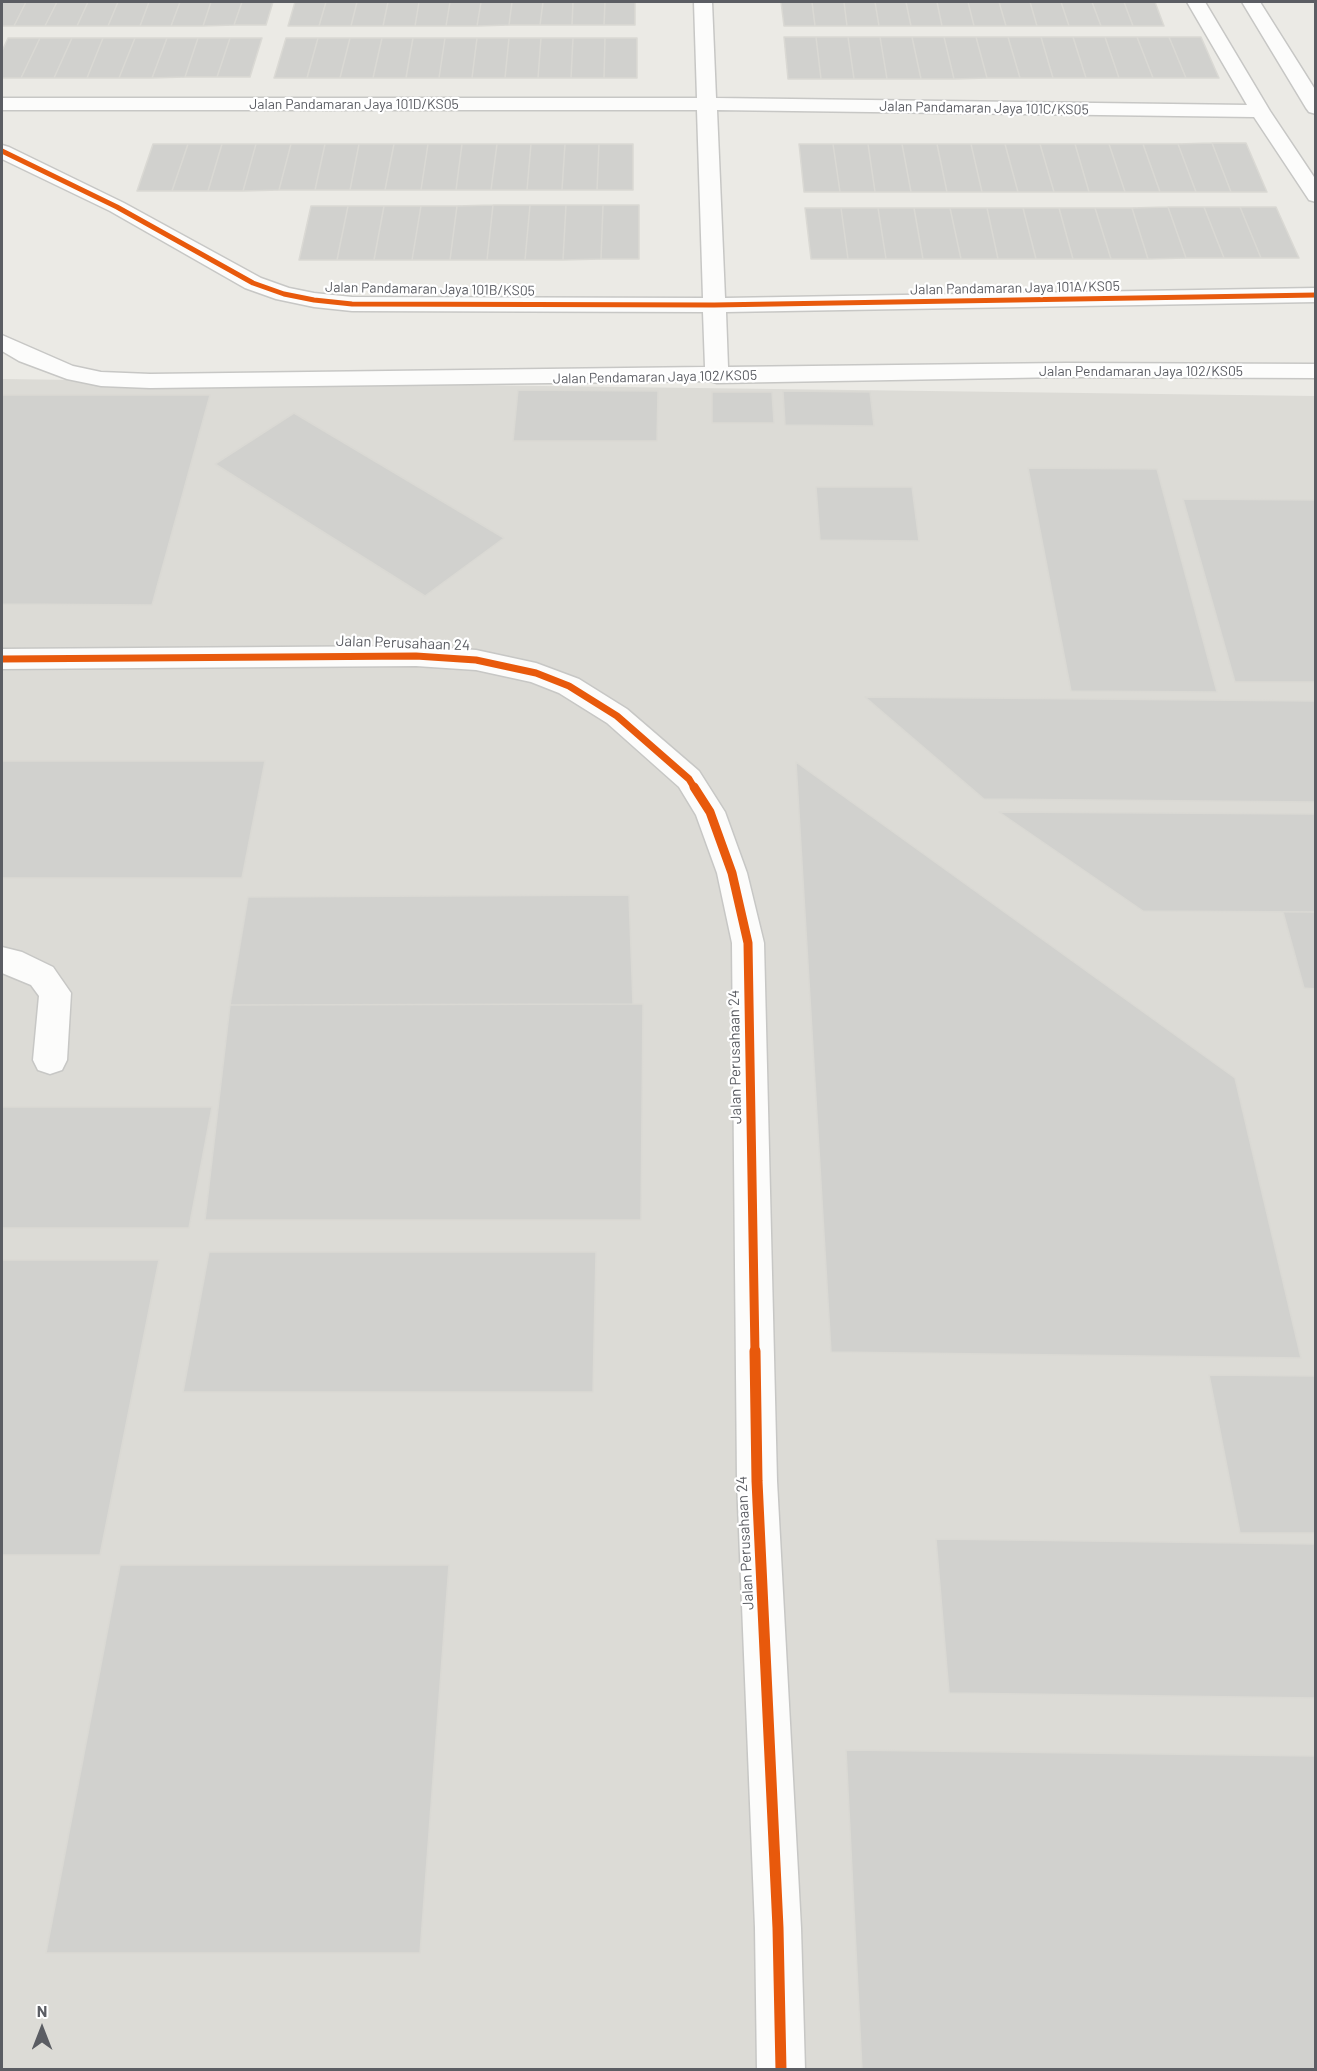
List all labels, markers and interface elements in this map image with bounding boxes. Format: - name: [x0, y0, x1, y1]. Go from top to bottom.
- street label: Jalan Pandamaran Jaya 101D/KS05: [249, 96, 459, 112]
- street label: Jalan Pandamaran Jaya 101C/KS05: [879, 98, 1089, 118]
- street label: Jalan Pandamaran Jaya 101A/KS05: [910, 278, 1120, 298]
- street label: Jalan Pandamaran Jaya 101B/KS05: [325, 279, 535, 299]
- street label: Jalan Pendamaran Jaya 102/KS05: [1039, 363, 1243, 379]
- street label: Jalan Pendamaran Jaya 102/KS05: [553, 367, 757, 387]
- street label: Jalan Perusahaan 24: [336, 632, 470, 654]
- street label: Jalan Perusahaan 24: [725, 990, 745, 1124]
- street label: Jalan Perusahaan 24: [732, 1475, 758, 1611]
- north arrow: [12, 1999, 72, 2059]
- text: N: [37, 2001, 47, 2020]

